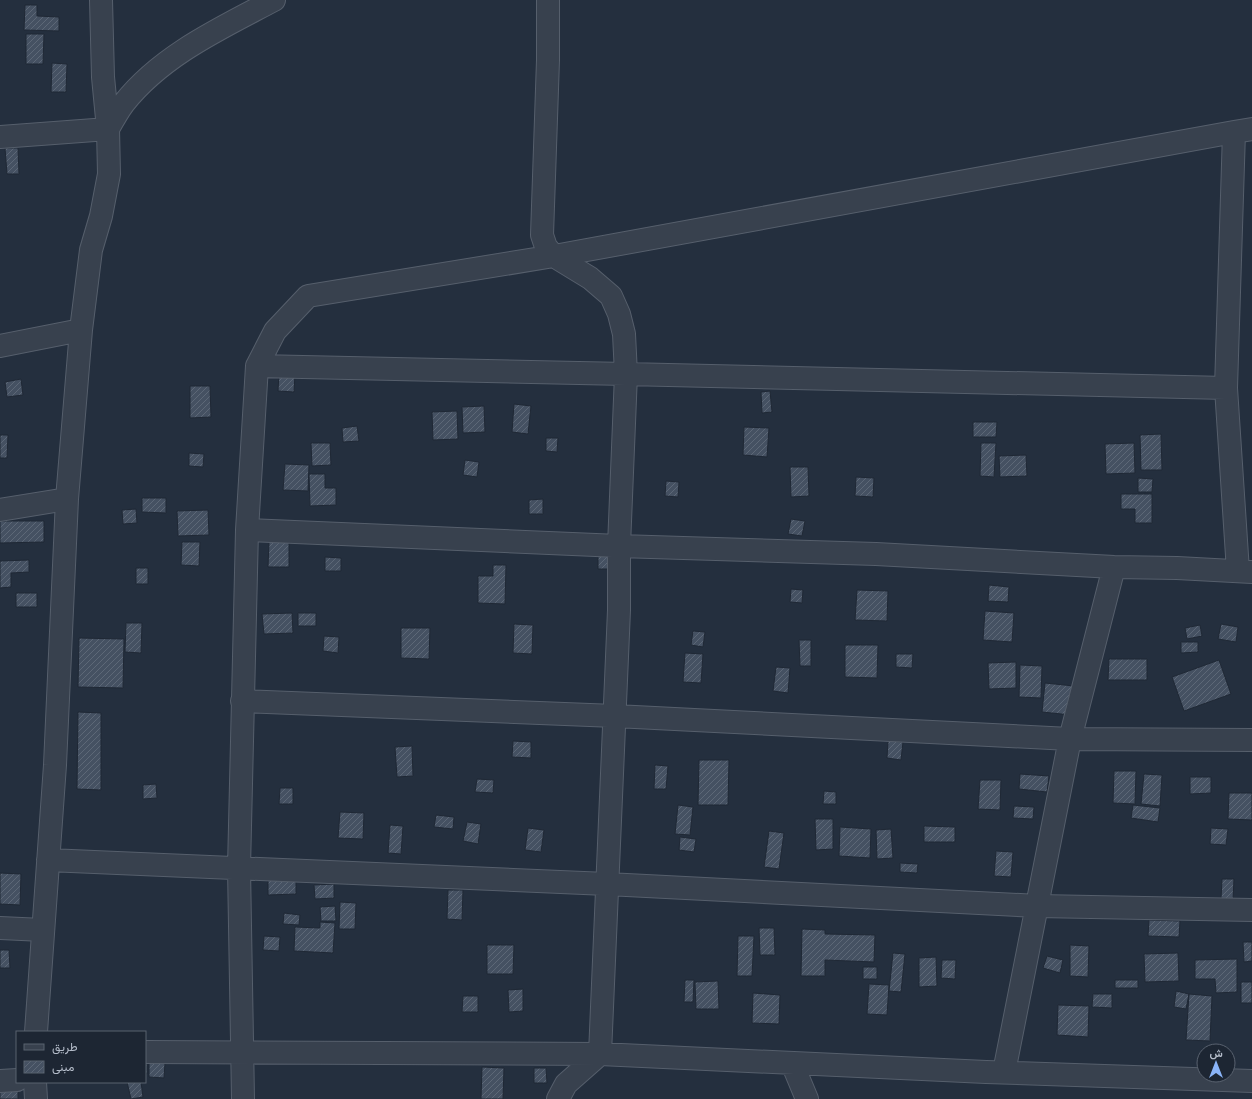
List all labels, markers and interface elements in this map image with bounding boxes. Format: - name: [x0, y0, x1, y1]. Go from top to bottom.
- legend: [16, 1031, 146, 1083]
- text: طريق: [52, 1038, 78, 1055]
- north arrow: [1196, 1043, 1236, 1083]
- text: ش: [1209, 1045, 1223, 1061]
- text: مبنى: [52, 1058, 74, 1075]

